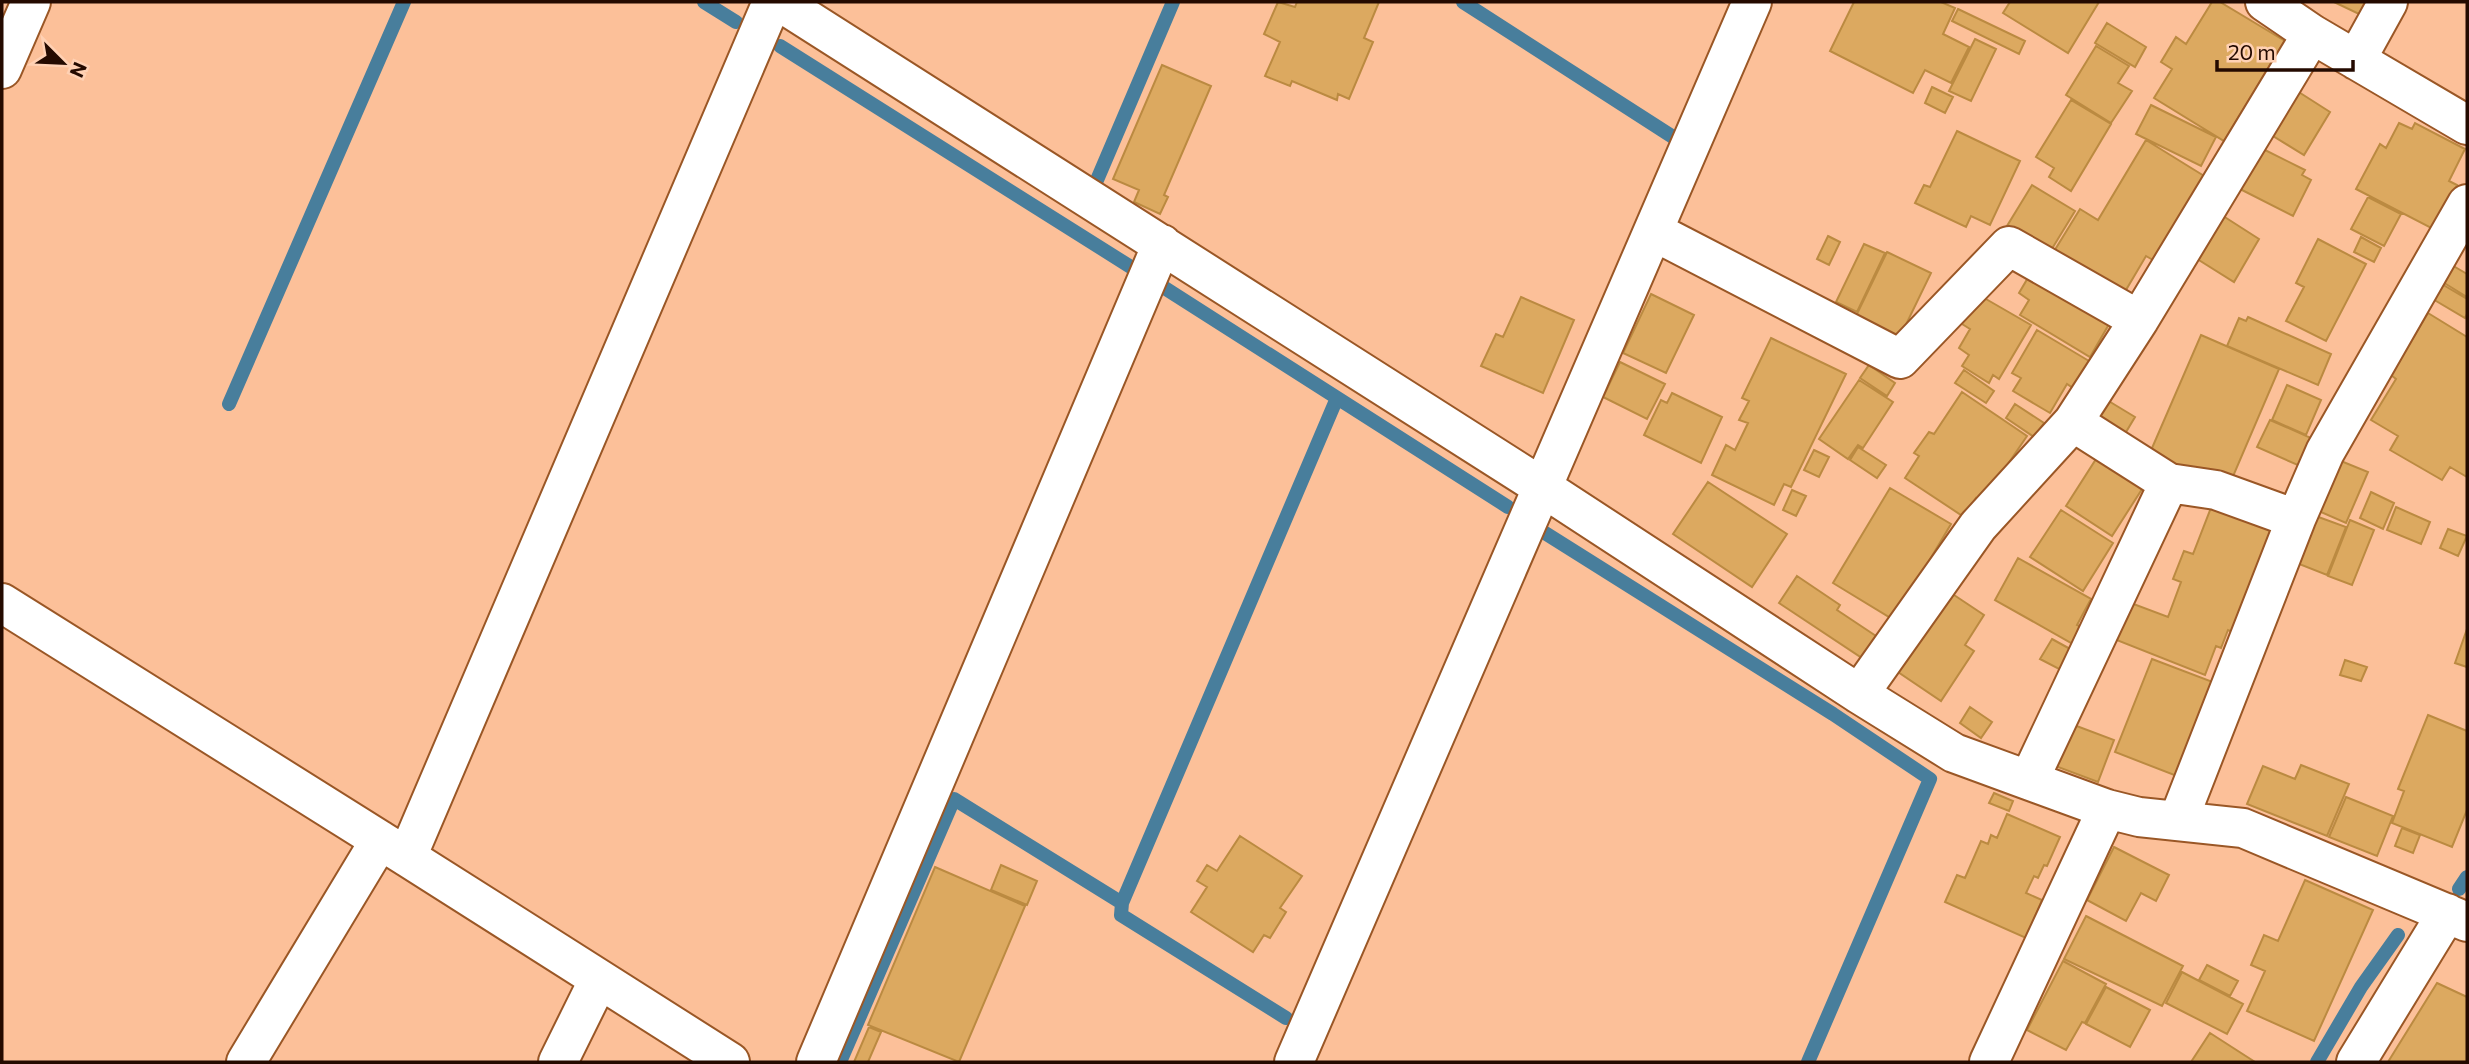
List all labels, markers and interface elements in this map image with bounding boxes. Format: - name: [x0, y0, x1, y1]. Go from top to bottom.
- north arrow: [28, 28, 98, 98]
- scale bar: [2217, 28, 2354, 72]
- text: 20 m: [2228, 39, 2276, 64]
- text: N: [66, 59, 92, 81]

